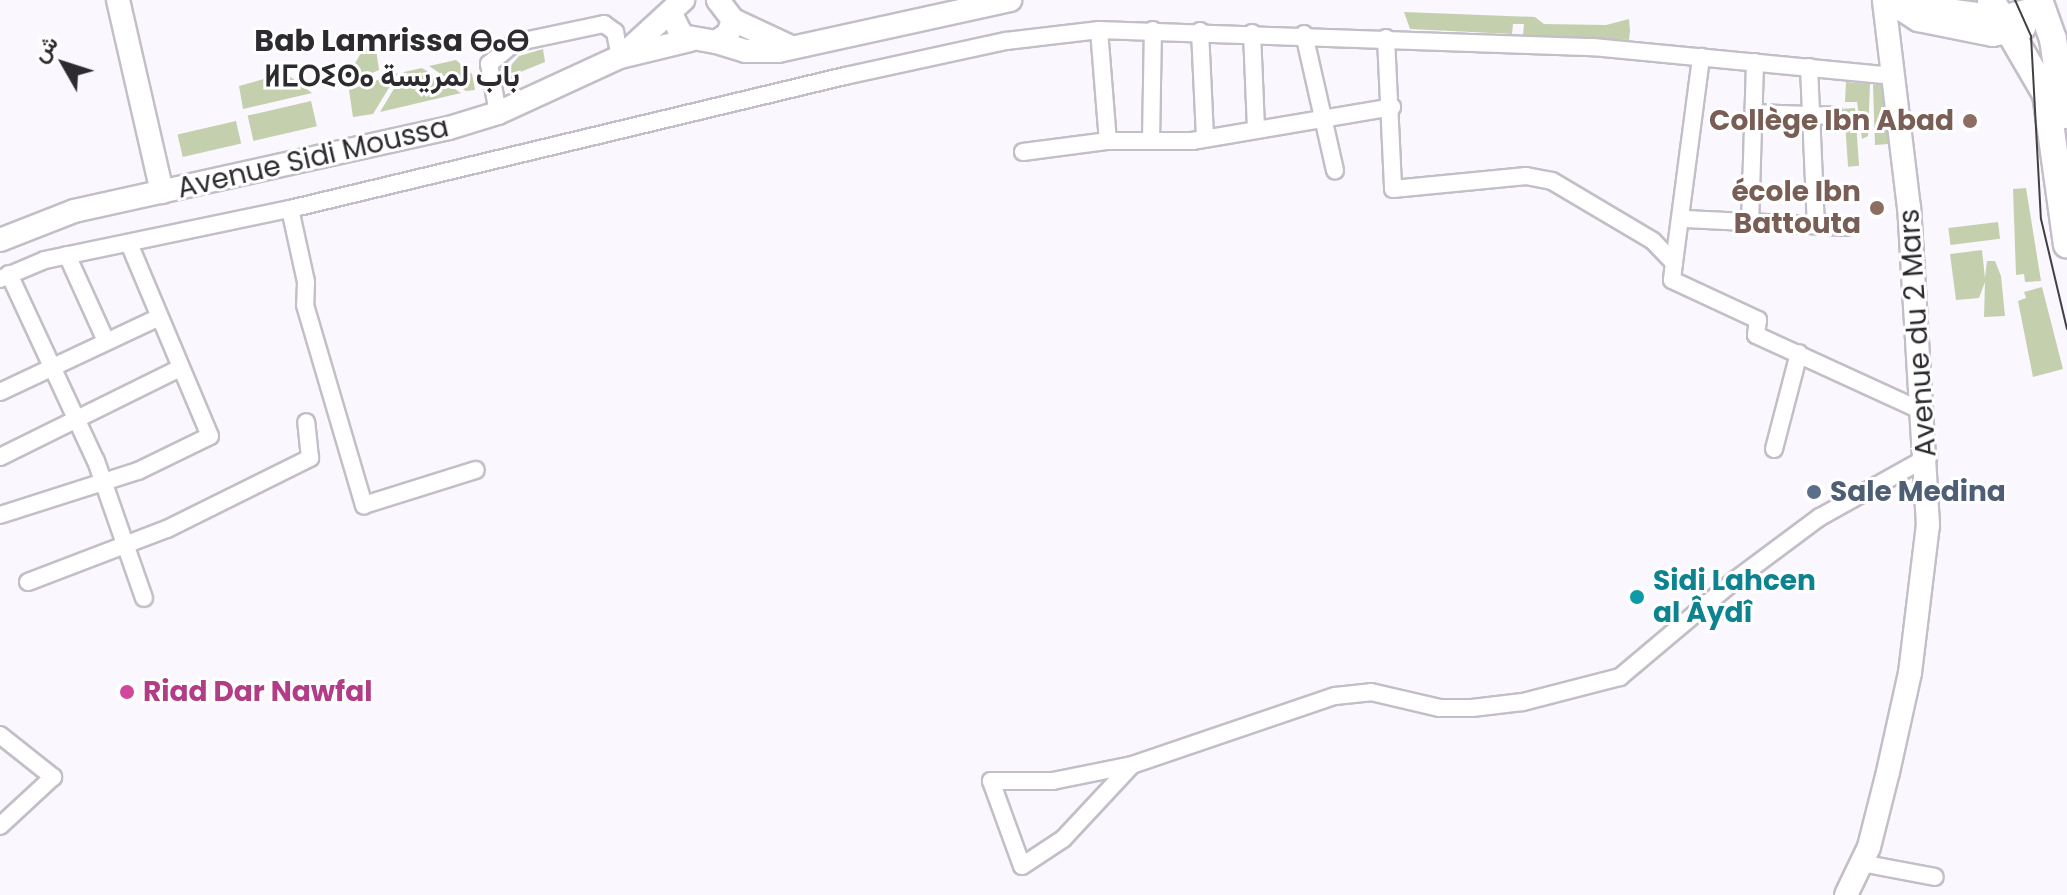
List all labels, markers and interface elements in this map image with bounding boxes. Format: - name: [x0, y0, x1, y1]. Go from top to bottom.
- district label: Bab Lamrissa ⴱⴰⴱ ⵍⵎⵔⵉⵙⴰ باب لمريسة: [254, 23, 530, 94]
- north arrow: [24, 24, 104, 104]
- text: ش: [25, 29, 65, 69]
- place label: Collège Ibn Abad: [1709, 104, 1954, 138]
- street label: Avenue Sidi Moussa: [174, 110, 452, 206]
- marker: Collège Ibn Abad: [1961, 112, 1979, 130]
- place label: école Ibn Battouta: [1731, 175, 1861, 241]
- marker: école Ibn Battouta: [1868, 199, 1886, 217]
- street label: Avenue du 2 Mars: [1893, 208, 1943, 458]
- place label: Sale Medina: [1830, 475, 2006, 509]
- marker: Sale Medina: [1805, 483, 1823, 501]
- place label: Sidi Lahcen al Âydî: [1653, 564, 1816, 630]
- marker: Sidi Lahcen al Âydî: [1628, 588, 1646, 606]
- place label: Riad Dar Nawfal: [143, 675, 372, 709]
- marker: Riad Dar Nawfal: [118, 683, 136, 701]

